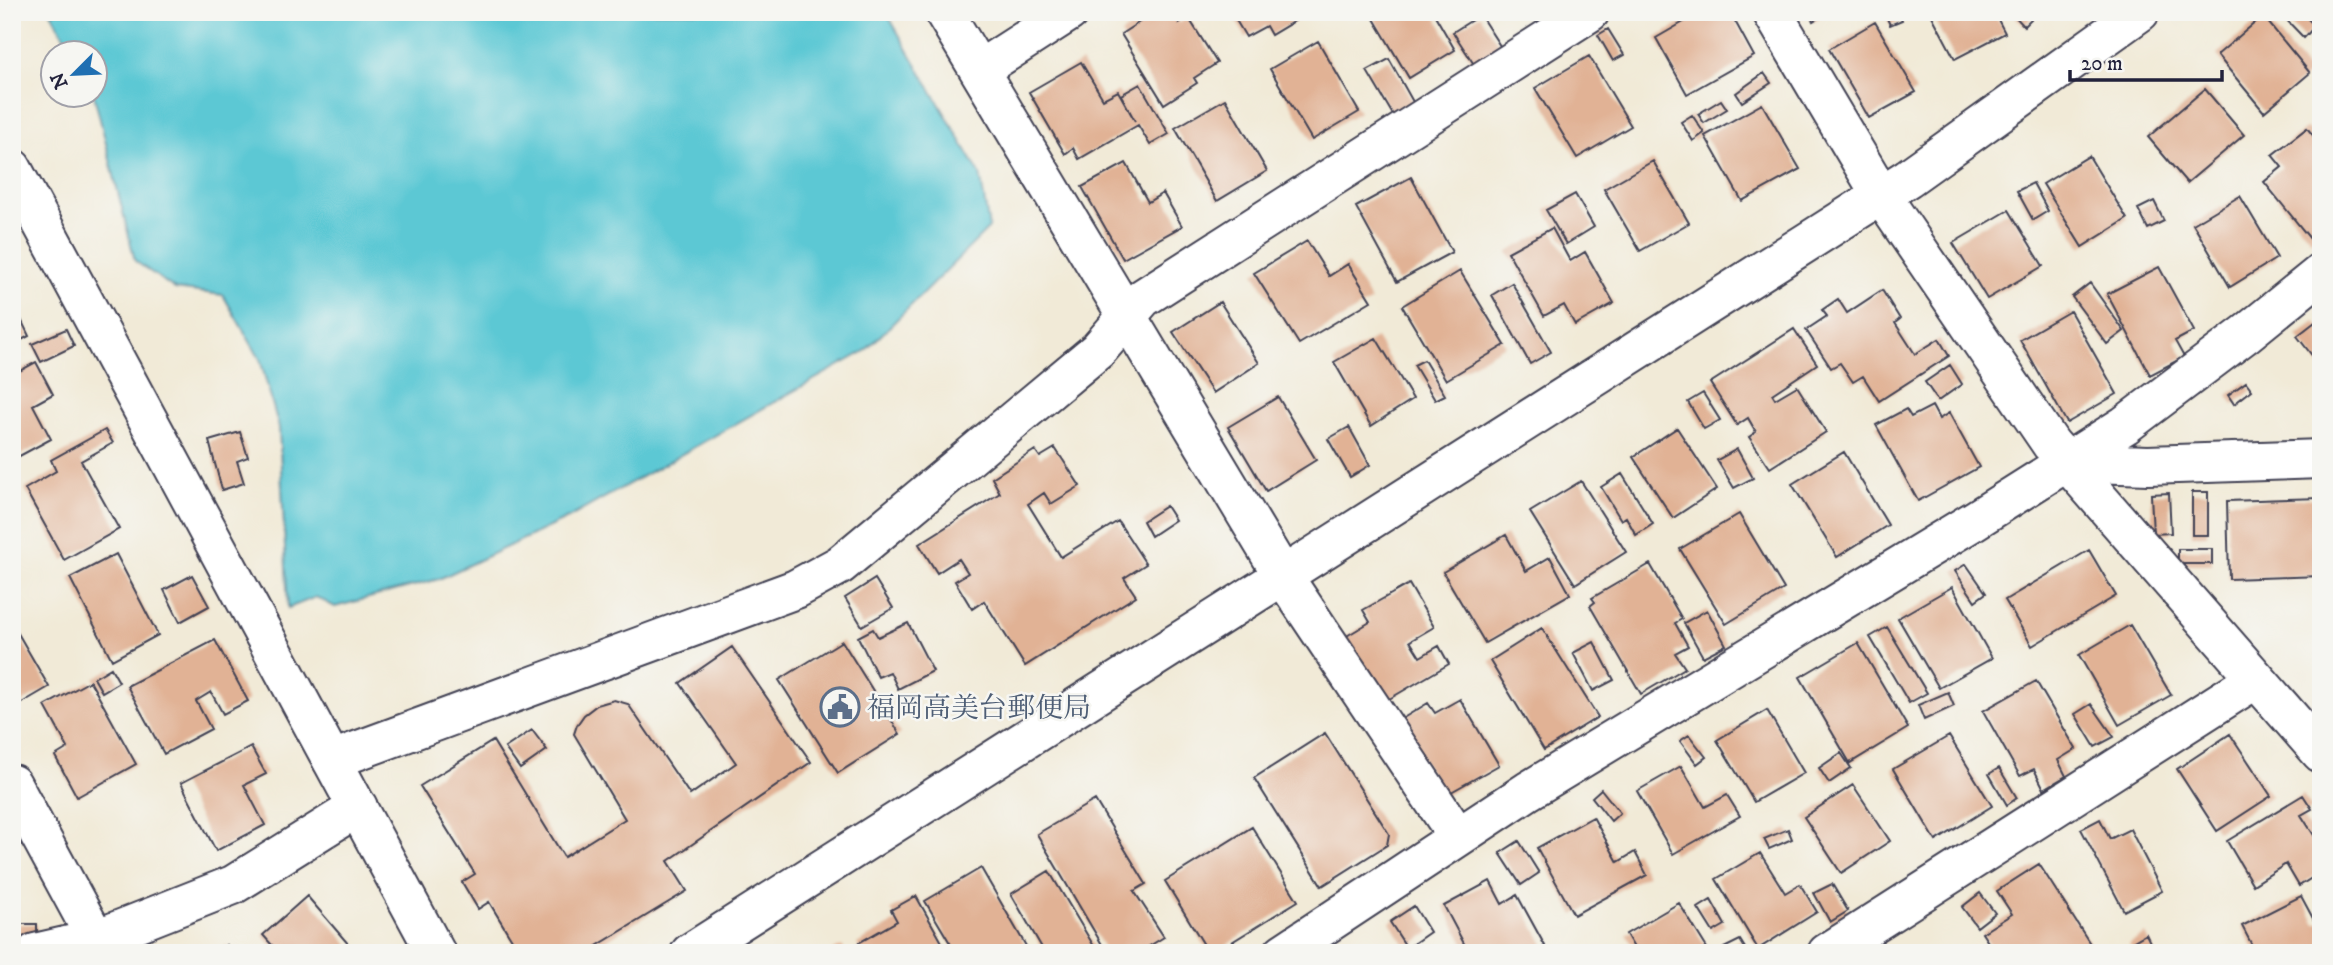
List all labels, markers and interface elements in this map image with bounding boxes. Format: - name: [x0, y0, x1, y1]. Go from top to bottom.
- north arrow: [38, 38, 108, 108]
- scale bar: [2070, 38, 2223, 82]
- text: 20 m: [2081, 51, 2123, 77]
- text: N: [46, 68, 74, 92]
- public building icon: 福岡高美台郵便局: [819, 686, 861, 728]
- place label: 福岡高美台郵便局: [867, 691, 1091, 726]

